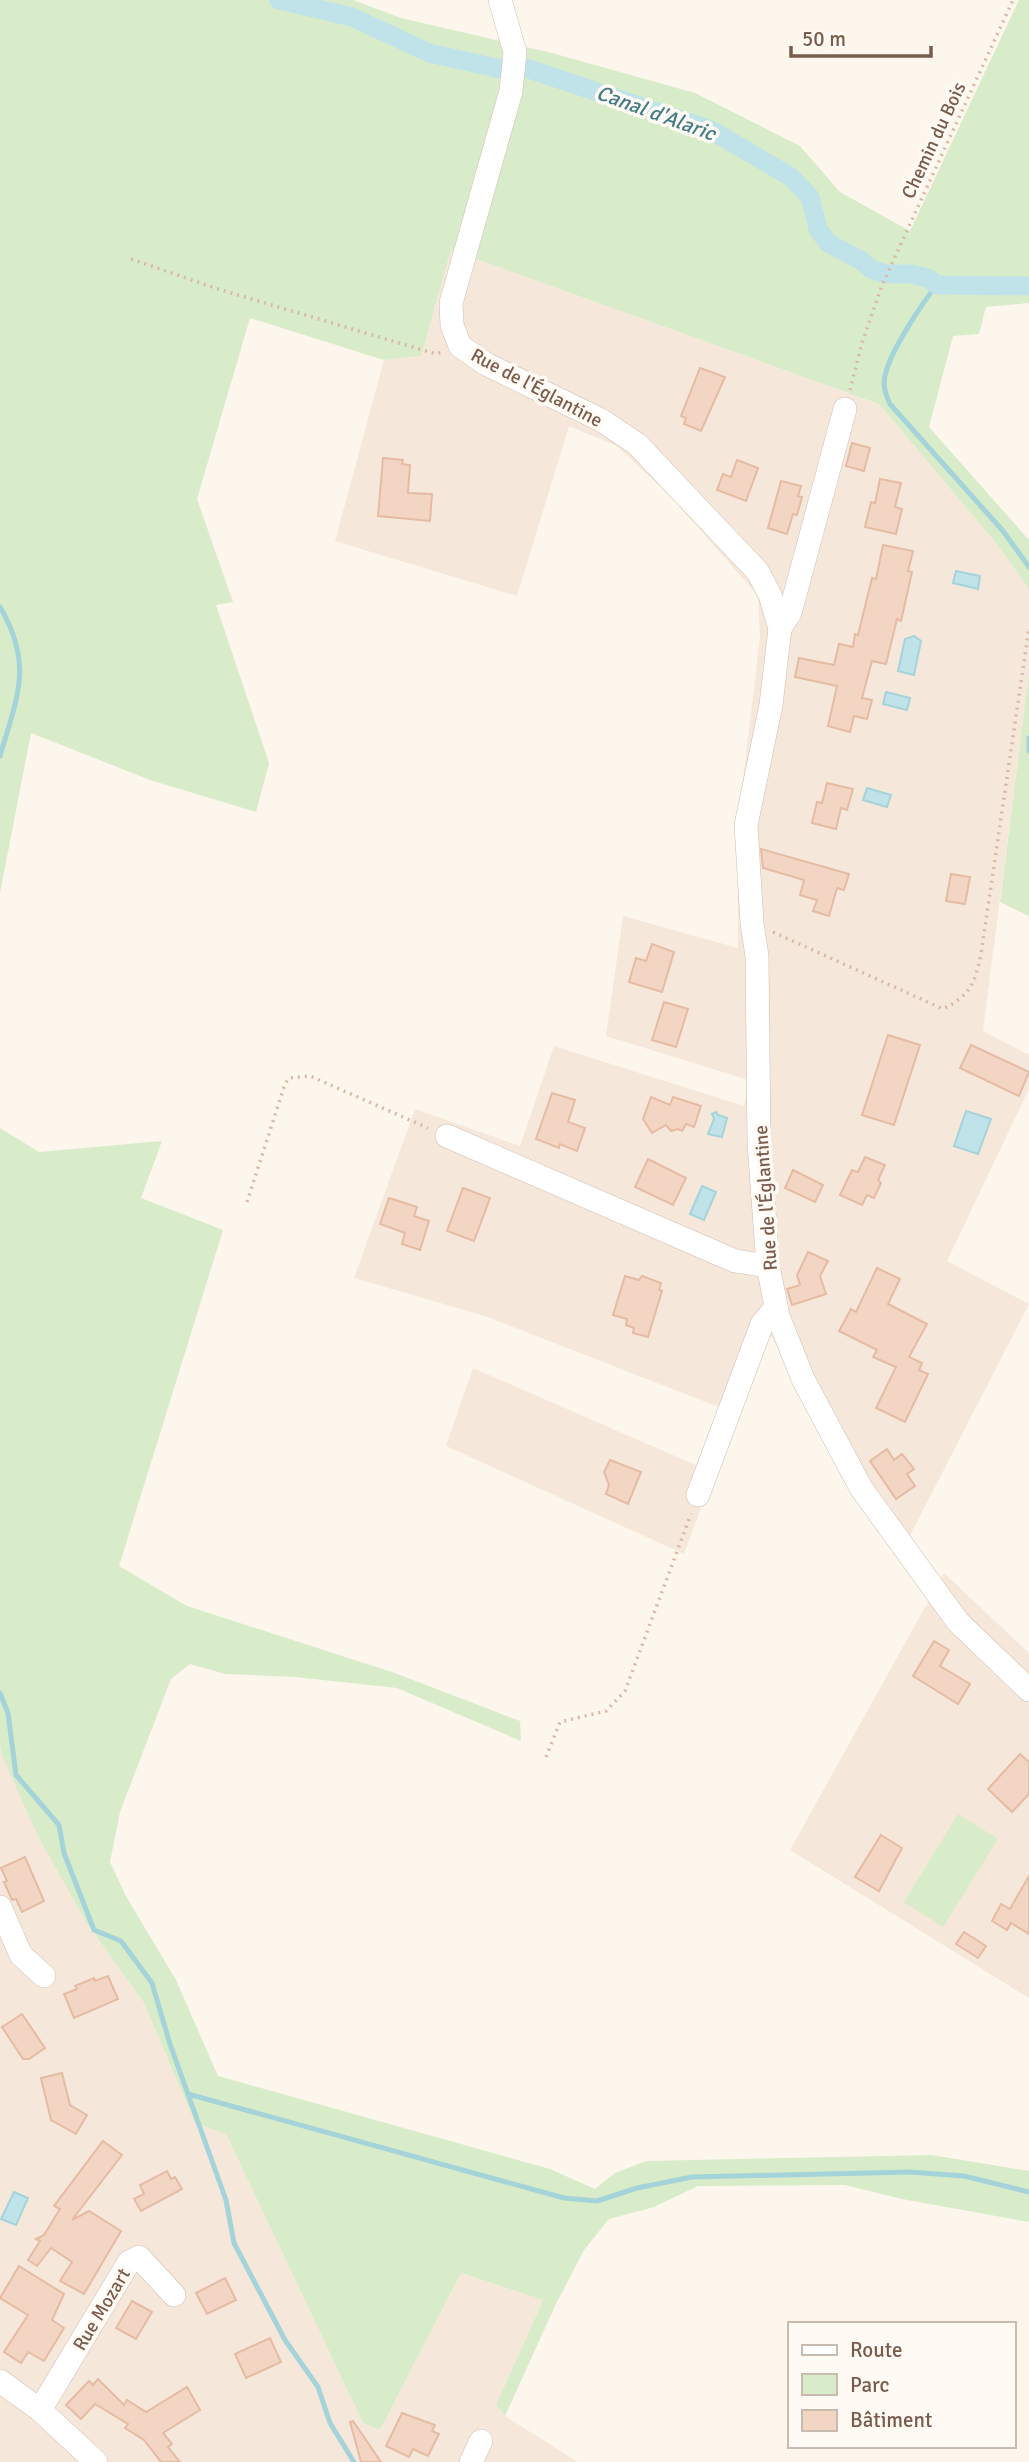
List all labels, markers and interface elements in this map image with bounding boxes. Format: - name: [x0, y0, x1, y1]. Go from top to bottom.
- scale bar: [791, 14, 931, 58]
- text: 50 m: [802, 26, 846, 52]
- street label: Chemin du Bois: [896, 78, 971, 202]
- water label: Canal d'Alaric: [593, 79, 721, 147]
- street label: Rue de l'Églantine: [467, 343, 606, 433]
- street label: Rue de l'Églantine: [749, 1124, 783, 1271]
- street label: Rue Mozart: [68, 2264, 136, 2355]
- legend: [788, 2322, 1015, 2448]
- text: Route: [850, 2337, 902, 2363]
- text: Parc: [850, 2372, 889, 2398]
- text: Bâtiment: [850, 2407, 932, 2433]

